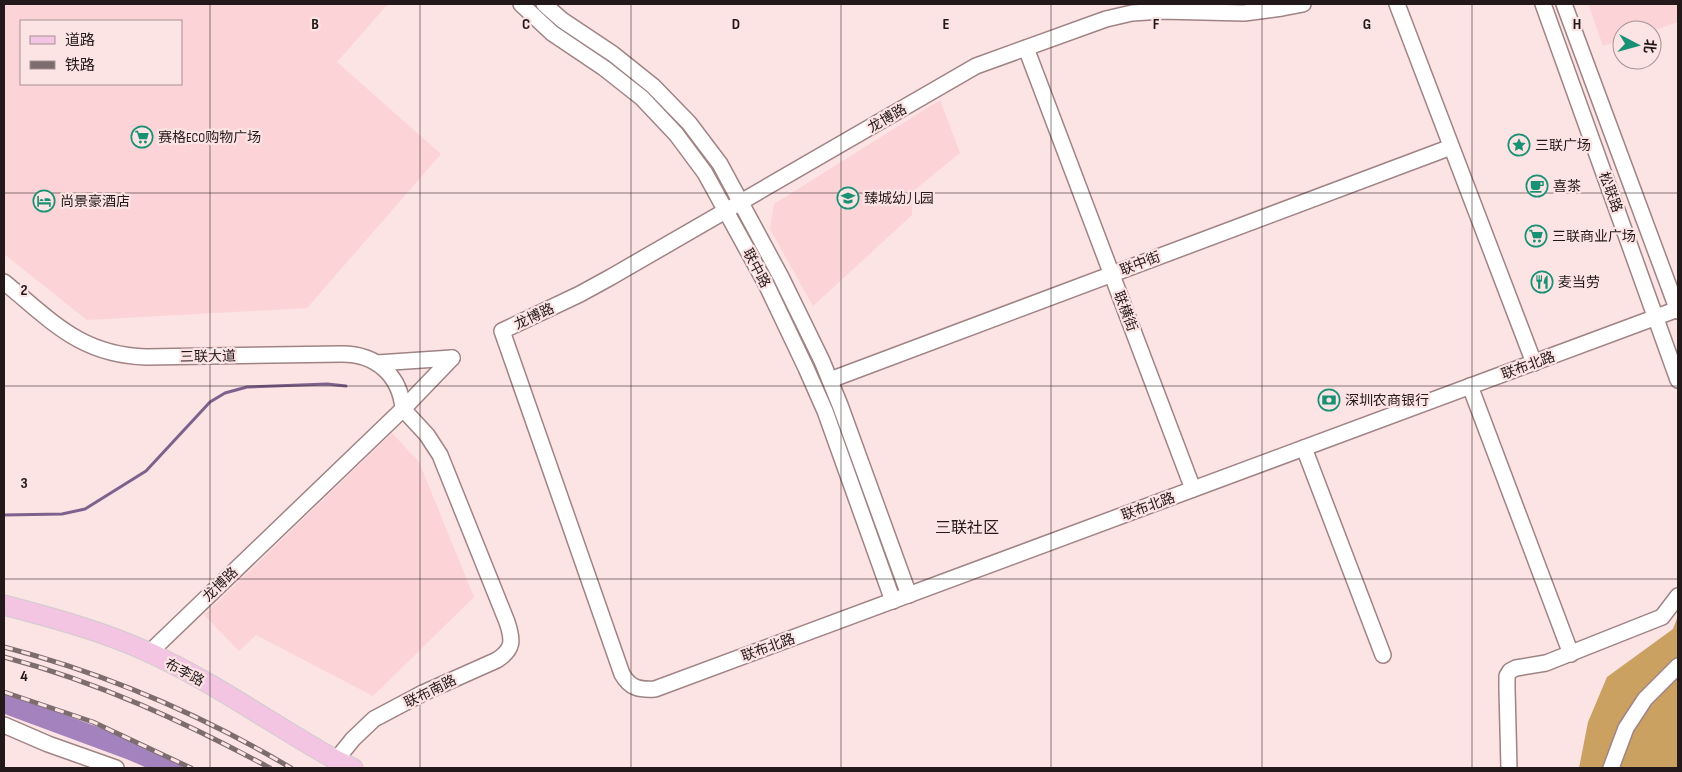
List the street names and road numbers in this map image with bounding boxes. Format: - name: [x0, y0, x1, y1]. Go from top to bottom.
- street label: 龙博路: [865, 101, 910, 136]
- street label: 松联路: [1595, 170, 1626, 215]
- street label: 联中路: [739, 246, 774, 291]
- street label: 联中街: [1118, 248, 1163, 279]
- street label: 联横街: [1110, 289, 1141, 334]
- street label: 龙博路: [512, 300, 557, 333]
- street label: 三联大道: [180, 348, 236, 365]
- street label: 联布北路: [1499, 348, 1557, 383]
- street label: 联布北路: [1119, 489, 1177, 524]
- street label: 龙博路: [199, 564, 241, 605]
- street label: 联布北路: [739, 630, 797, 665]
- street label: 布李路: [162, 655, 207, 690]
- street label: 联布南路: [401, 672, 459, 711]

